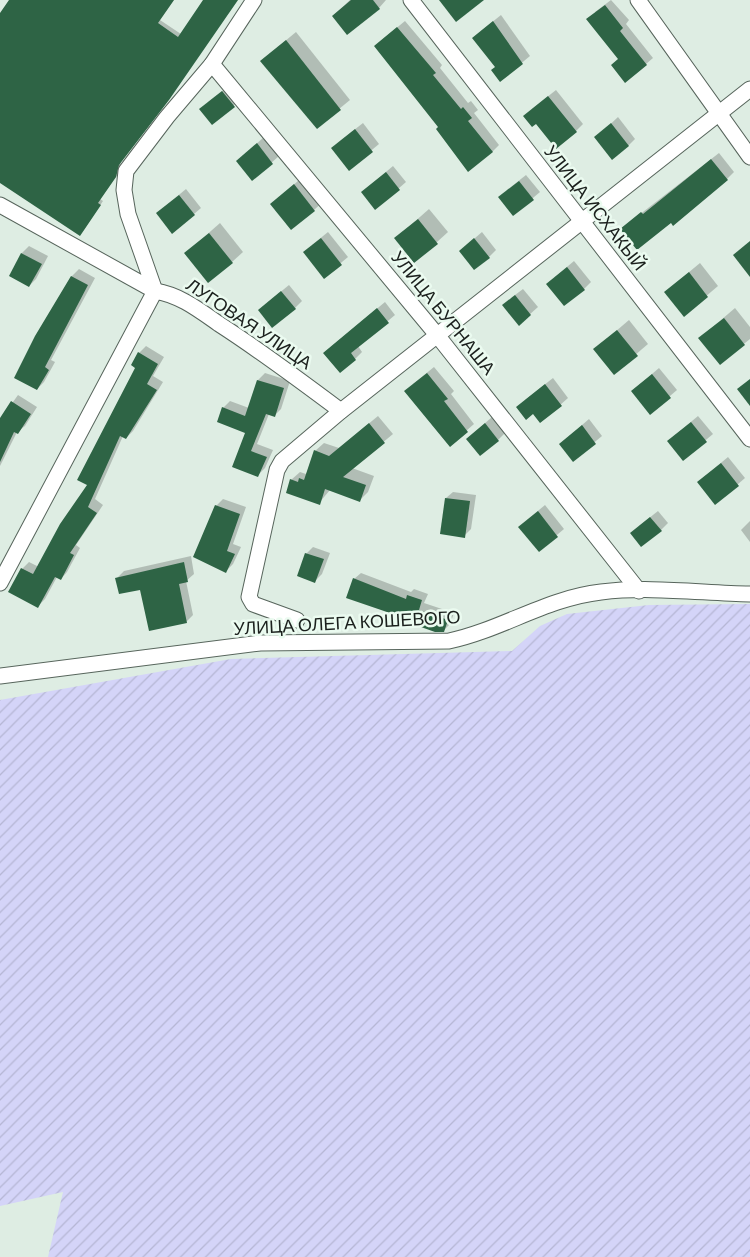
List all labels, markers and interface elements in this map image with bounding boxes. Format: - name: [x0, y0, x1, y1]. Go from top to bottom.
- street label: УЛИЦА ИСХАКЫЙ: [540, 140, 651, 274]
- street label: УЛИЦА БУРНАША: [387, 246, 500, 379]
- street label: ЛУГОВАЯ УЛИЦА: [183, 273, 317, 373]
- street label: УЛИЦА ОЛЕГА КОШЕВОГО: [233, 605, 461, 639]

